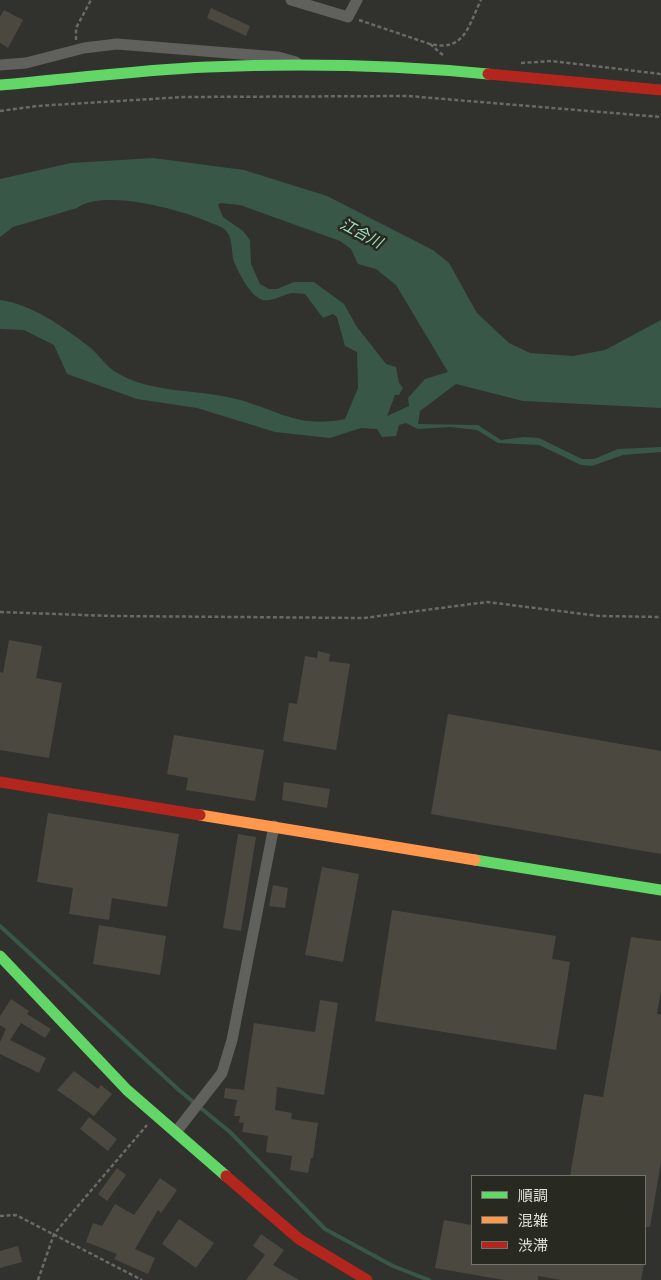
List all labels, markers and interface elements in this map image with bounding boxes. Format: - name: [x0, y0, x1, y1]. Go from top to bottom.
- water label: 江合川: [337, 215, 385, 253]
- legend: [471, 1175, 646, 1265]
- text: 順調: [518, 1186, 548, 1205]
- text: 混雑: [518, 1211, 548, 1230]
- text: 渋滞: [518, 1236, 548, 1255]

